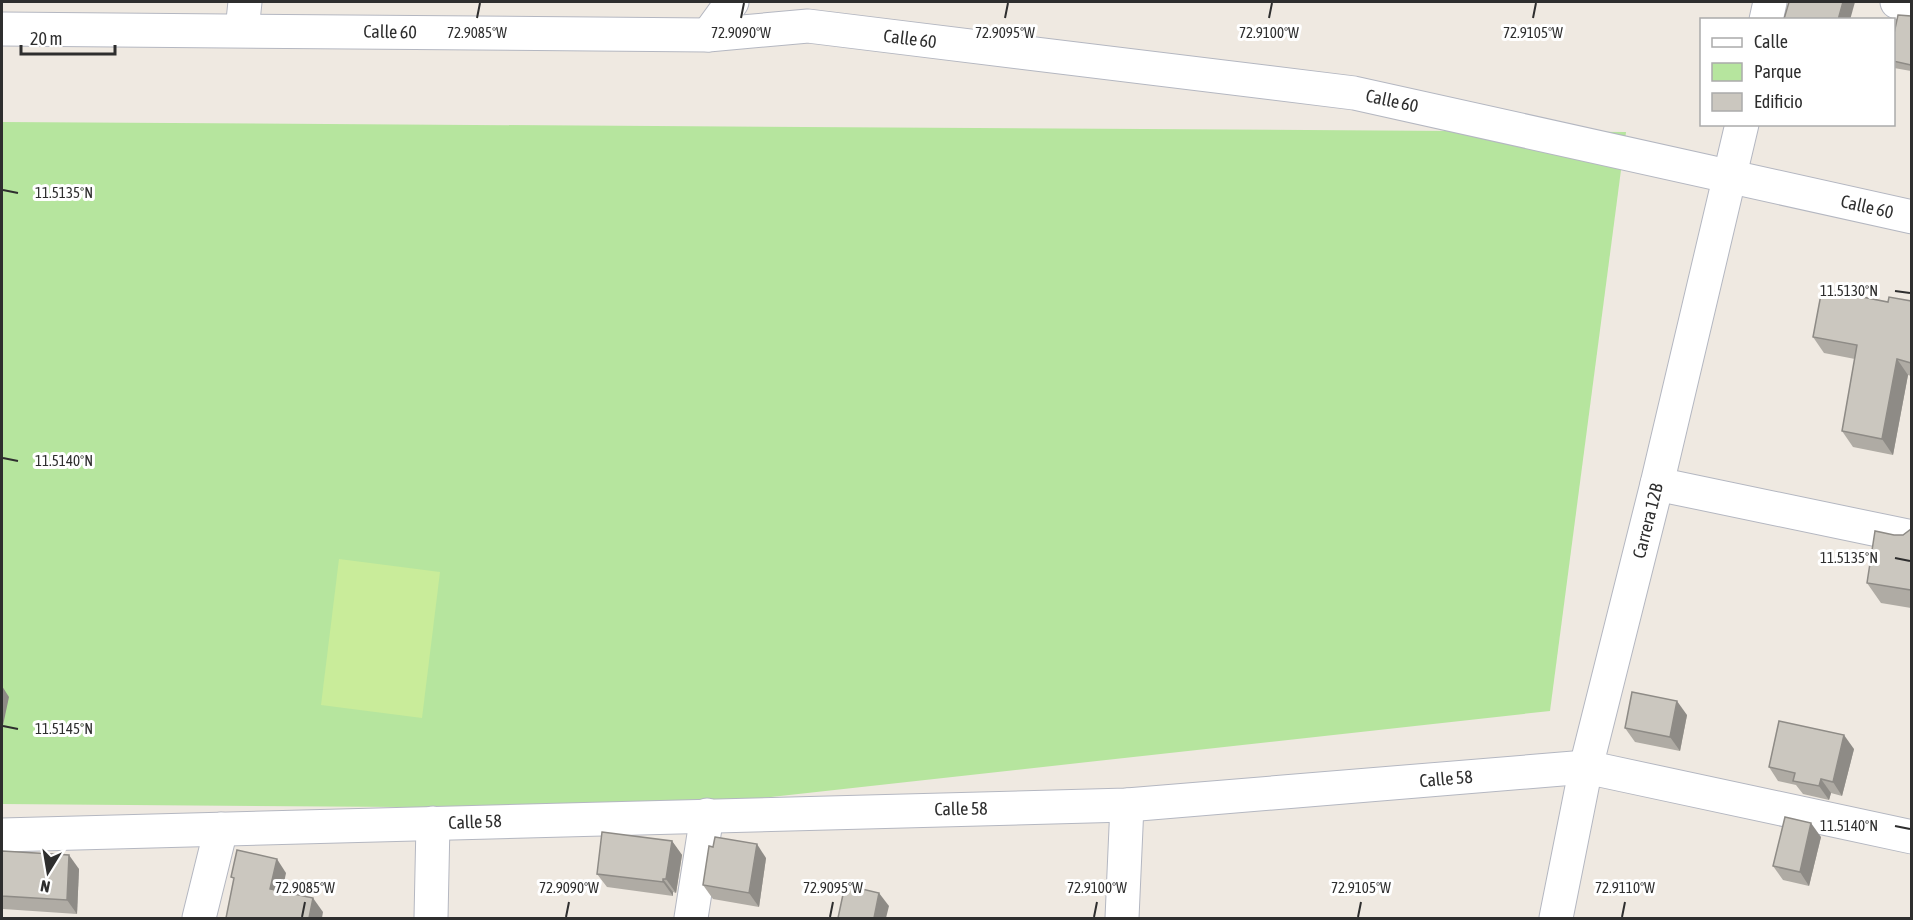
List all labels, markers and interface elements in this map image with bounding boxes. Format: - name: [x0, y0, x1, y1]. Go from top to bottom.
- scale bar: [21, 18, 116, 56]
- legend: [1700, 18, 1895, 126]
- street label: Calle 60: [363, 21, 417, 42]
- text: 72.9085°W: [447, 24, 507, 41]
- text: 72.9090°W: [711, 24, 771, 41]
- text: 72.9095°W: [975, 24, 1035, 41]
- text: 72.9100°W: [1239, 24, 1299, 41]
- text: 72.9105°W: [1503, 24, 1563, 41]
- street label: Calle 60: [882, 25, 938, 52]
- text: 20 m: [30, 28, 62, 49]
- text: Calle: [1754, 31, 1788, 52]
- text: Parque: [1754, 61, 1802, 82]
- street label: Calle 60: [1364, 85, 1420, 116]
- text: Edificio: [1754, 91, 1803, 112]
- text: 11.5135°N: [35, 184, 93, 201]
- street label: Calle 60: [1839, 190, 1895, 223]
- text: 11.5130°N: [1820, 282, 1878, 299]
- text: 11.5140°N: [35, 452, 93, 469]
- street label: Carrera 12B: [1628, 481, 1667, 561]
- text: 11.5135°N: [1820, 549, 1878, 566]
- text: 11.5145°N: [35, 720, 93, 737]
- street label: Calle 58: [1418, 766, 1473, 791]
- street label: Calle 58: [934, 798, 988, 819]
- street label: Calle 58: [448, 810, 502, 833]
- text: 11.5140°N: [1820, 817, 1878, 834]
- north arrow: [18, 842, 78, 902]
- text: N: [39, 877, 51, 896]
- text: 72.9085°W: [275, 879, 335, 896]
- text: 72.9090°W: [539, 879, 599, 896]
- text: 72.9095°W: [803, 879, 863, 896]
- text: 72.9100°W: [1067, 879, 1127, 896]
- text: 72.9105°W: [1331, 879, 1391, 896]
- text: 72.9110°W: [1595, 879, 1655, 896]

